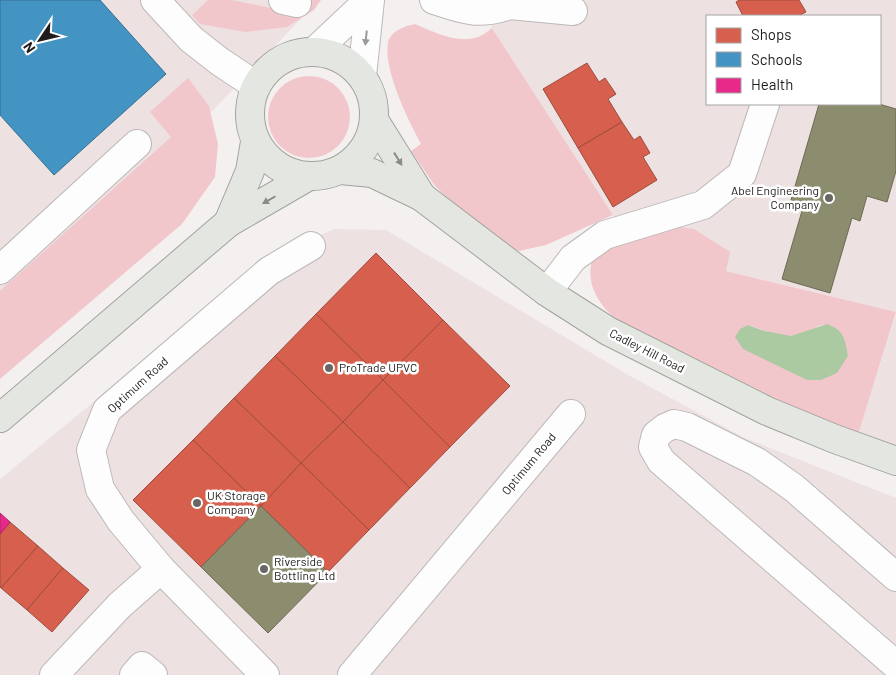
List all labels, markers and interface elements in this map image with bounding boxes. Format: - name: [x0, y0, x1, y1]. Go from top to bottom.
- north arrow: [15, 15, 65, 65]
- legend: [706, 15, 881, 105]
- text: Shops: [751, 25, 791, 43]
- one-way arrow: [362, 30, 370, 46]
- text: N: [19, 39, 39, 56]
- text: Schools: [751, 50, 803, 68]
- text: Health: [751, 75, 793, 93]
- one-way arrow: [394, 152, 403, 165]
- place label: Abel Engineering Company: [731, 183, 819, 211]
- marker: Abel Engineering Company: [823, 192, 835, 204]
- one-way arrow: [261, 196, 276, 204]
- street label: Cadley Hill Road: [608, 325, 687, 375]
- street label: Optimum Road: [104, 353, 171, 415]
- place label: ProTrade UPVC: [339, 360, 417, 374]
- marker: ProTrade UPVC: [323, 362, 335, 374]
- street label: Optimum Road: [498, 429, 558, 497]
- place label: UK Storage Company: [207, 488, 266, 516]
- marker: UK Storage Company: [191, 497, 203, 509]
- place label: Riverside Bottling Ltd: [274, 554, 335, 582]
- marker: Riverside Bottling Ltd: [258, 563, 270, 575]

